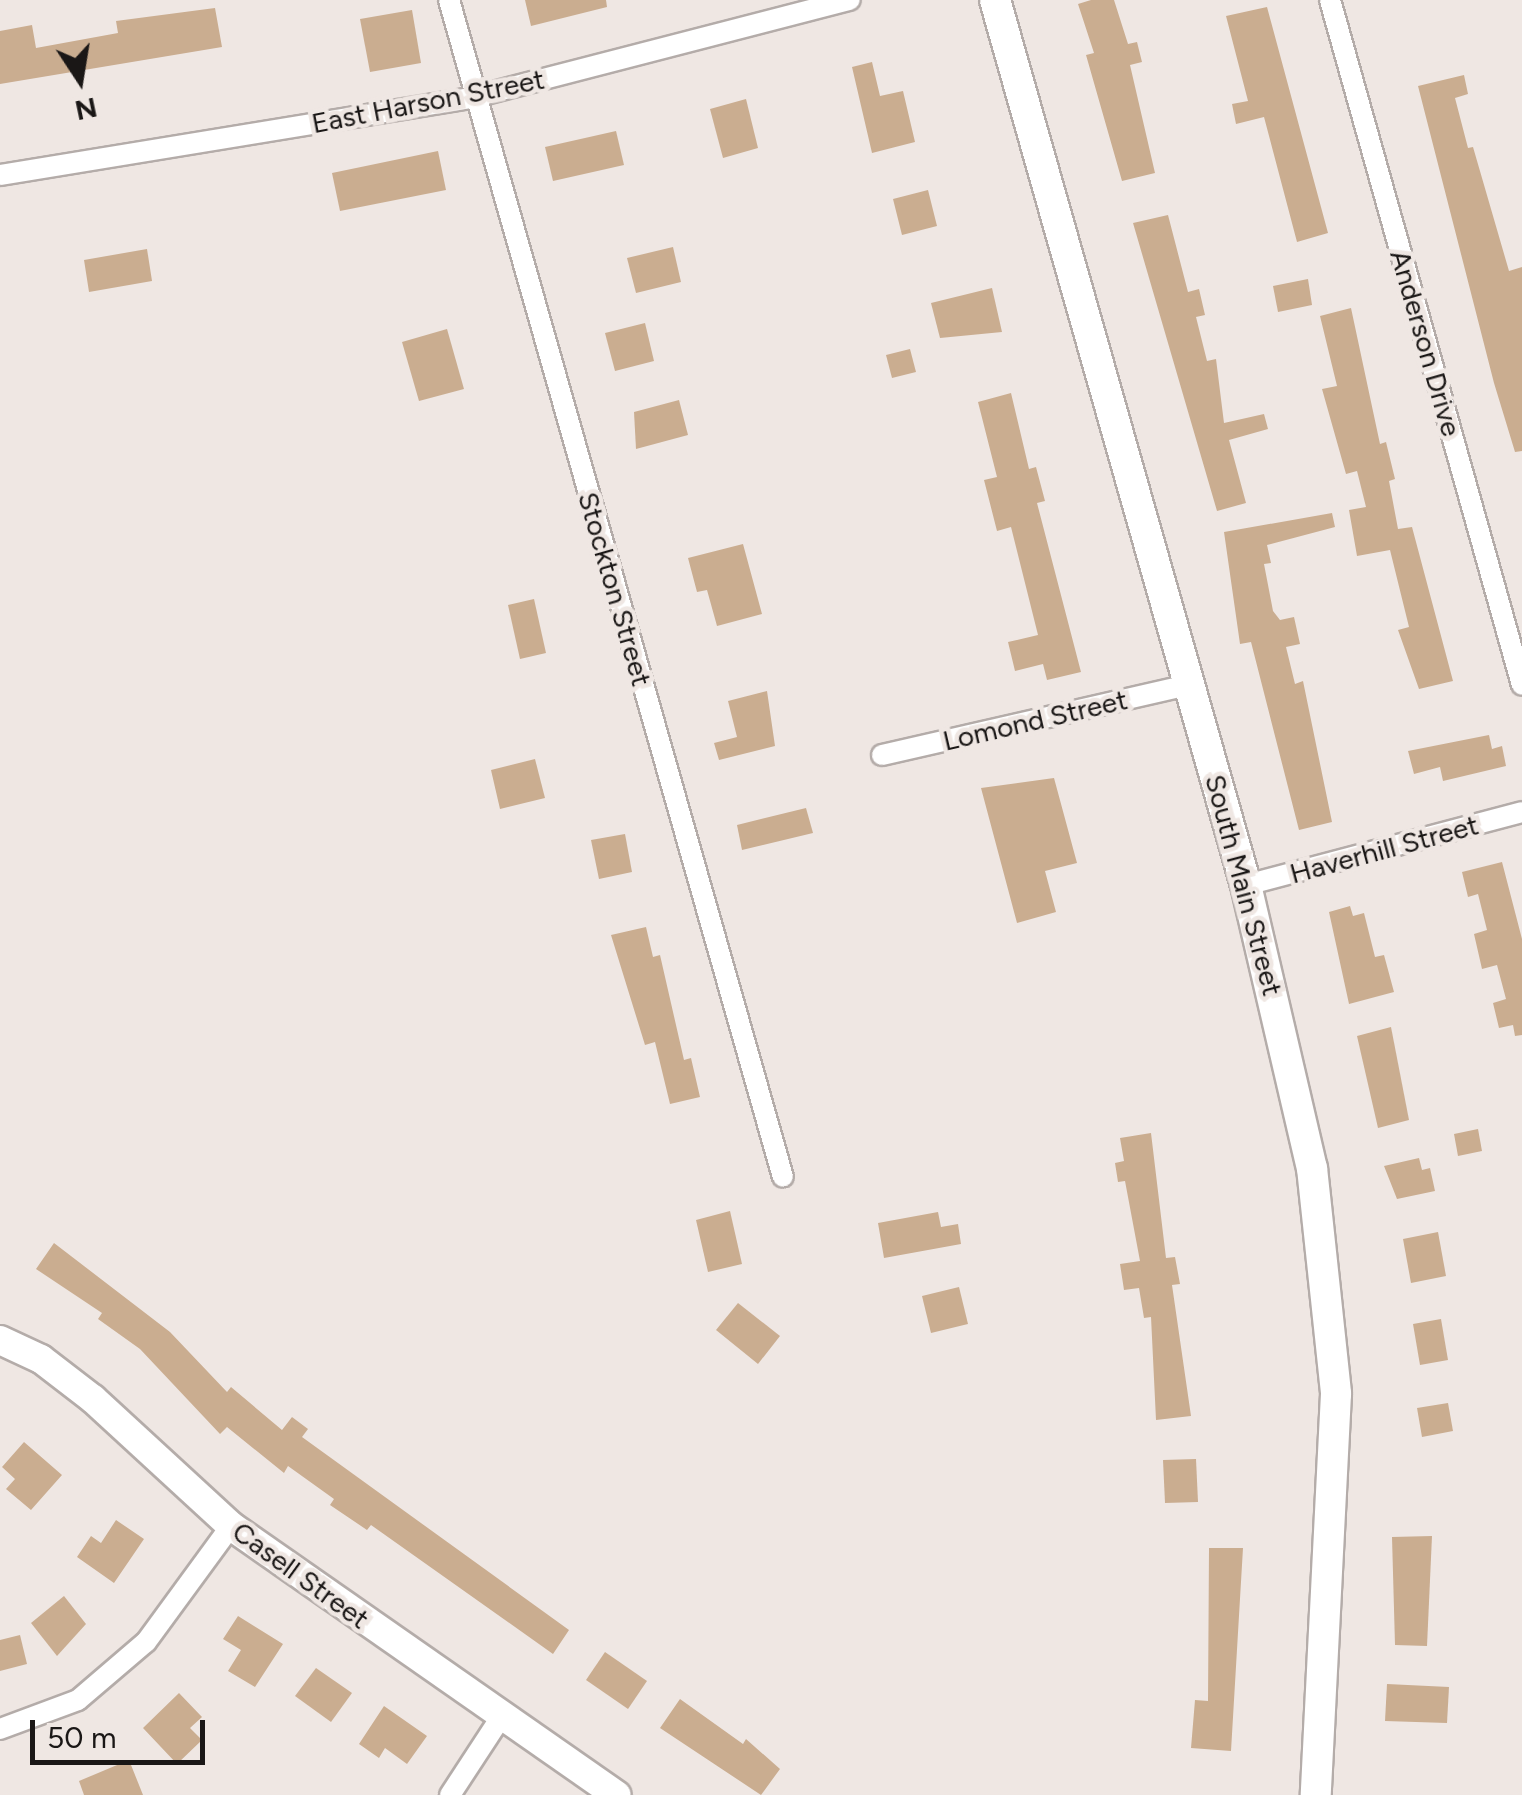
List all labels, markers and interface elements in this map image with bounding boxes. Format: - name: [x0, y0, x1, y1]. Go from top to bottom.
- north arrow: [30, 30, 130, 130]
- street label: East Harson Street: [309, 62, 547, 140]
- text: N: [72, 90, 100, 128]
- street label: Anderson Drive: [1383, 246, 1469, 440]
- street label: Stockton Street: [571, 488, 659, 690]
- street label: Lomond Street: [940, 682, 1130, 758]
- street label: South Main Street: [1198, 771, 1290, 999]
- street label: Haverhill Street: [1286, 808, 1482, 890]
- street label: Casell Street: [226, 1514, 376, 1636]
- scale bar: [35, 1700, 210, 1762]
- text: 50 m: [47, 1719, 116, 1756]

